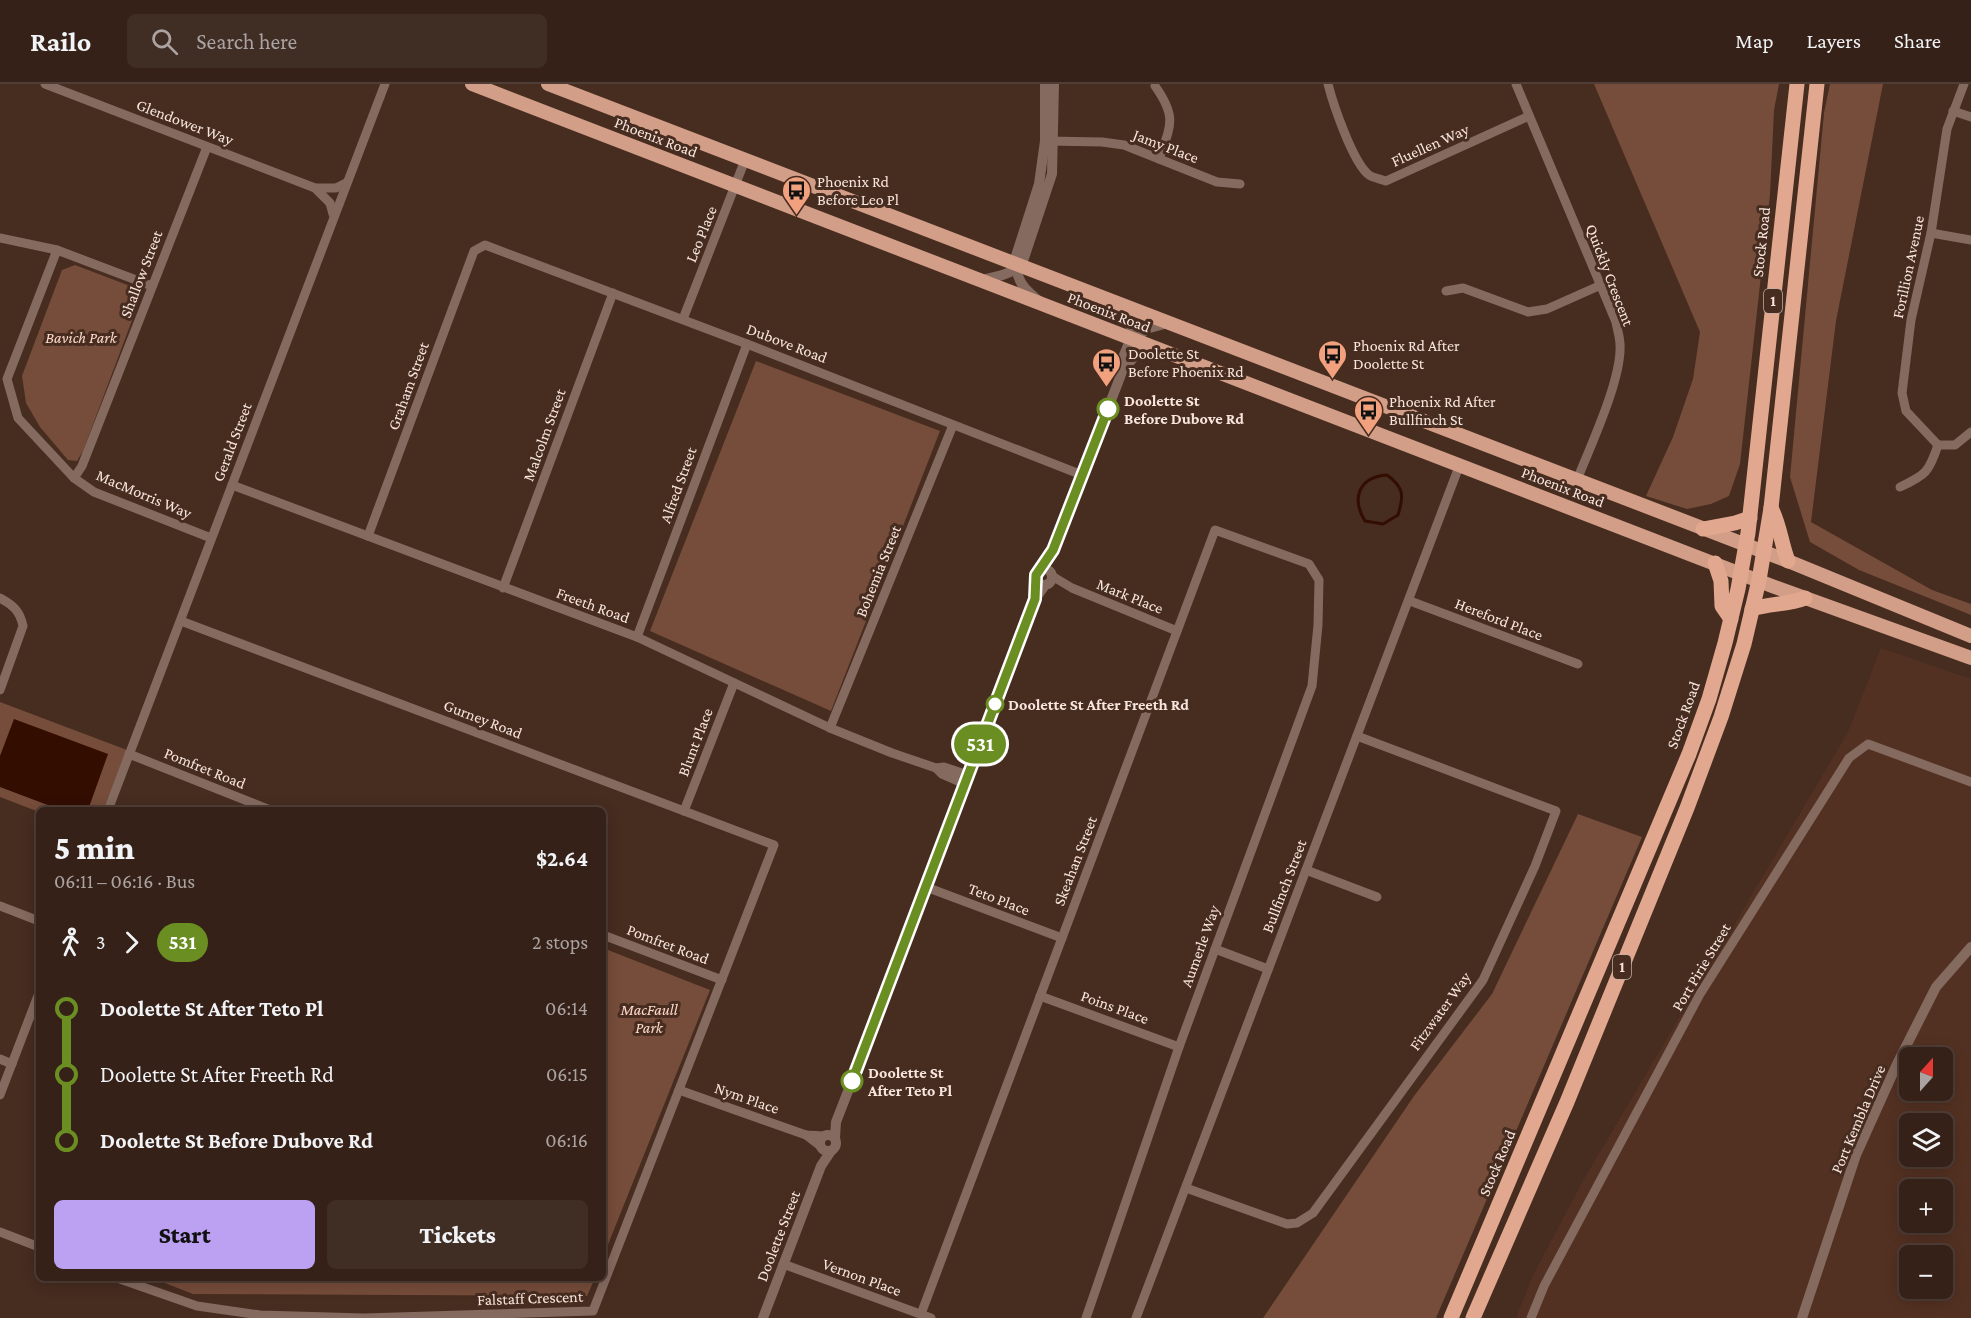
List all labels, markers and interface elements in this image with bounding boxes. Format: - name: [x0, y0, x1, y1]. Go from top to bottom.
- search box: [127, 14, 547, 68]
- icon: search: [148, 25, 181, 58]
- text: Railo: [30, 26, 91, 57]
- text: Search here: [196, 29, 297, 54]
- text: Map: [1735, 29, 1774, 53]
- text: Layers: [1807, 29, 1861, 53]
- text: Share: [1894, 29, 1941, 53]
- street label: Glendower Way: [134, 96, 236, 149]
- street label: Phoenix Road: [612, 113, 700, 161]
- street label: Fluellen Way: [1388, 120, 1472, 171]
- street label: Jamy Place: [1129, 125, 1201, 167]
- place label: Phoenix Rd Before Leo Pl: [817, 173, 899, 208]
- bus stop icon: Phoenix Rd Before Leo Pl: [780, 174, 812, 216]
- street label: Leo Place: [682, 203, 720, 265]
- street label: Stock Road: [1749, 206, 1773, 278]
- street label: Forillion Avenue: [1889, 214, 1927, 320]
- street label: Quickly Crescent: [1582, 222, 1637, 329]
- street label: Shallow Street: [117, 227, 166, 320]
- street label: Phoenix Road: [1065, 288, 1153, 336]
- road number: 1: [1764, 289, 1782, 313]
- street label: Dubove Road: [744, 320, 830, 366]
- park label: Bavich Park: [45, 329, 118, 346]
- place label: Phoenix Rd After Doolette St: [1353, 337, 1460, 372]
- bus stop icon: Phoenix Rd After Doolette St: [1316, 338, 1348, 380]
- street label: Graham Street: [384, 339, 432, 432]
- place label: Doolette St Before Phoenix Rd: [1128, 345, 1244, 380]
- bus stop icon: Doolette St Before Phoenix Rd: [1091, 346, 1123, 388]
- street label: Malcolm Street: [519, 386, 569, 483]
- place label: Doolette St Before Dubove Rd: [1124, 392, 1244, 427]
- place label: Phoenix Rd After Bullfinch St: [1389, 393, 1496, 428]
- bus stop icon: Phoenix Rd After Bullfinch St: [1352, 394, 1384, 436]
- marker: Doolette St Before Dubove Rd: [1097, 398, 1119, 420]
- street label: Gerald Street: [209, 400, 255, 484]
- street label: Alfred Street: [656, 444, 700, 525]
- street label: Phoenix Road: [1519, 463, 1607, 511]
- street label: MacMorris Way: [93, 466, 195, 523]
- street label: Bohemia Street: [852, 522, 904, 619]
- street label: Mark Place: [1094, 575, 1166, 617]
- street label: Freeth Road: [554, 584, 632, 626]
- street label: Hereford Place: [1453, 594, 1545, 644]
- street label: Stock Road: [1663, 679, 1703, 751]
- marker: Doolette St After Freeth Rd: [986, 695, 1004, 713]
- street label: Gurney Road: [441, 696, 525, 743]
- place label: Doolette St After Freeth Rd: [1008, 696, 1189, 713]
- street label: Blunt Place: [674, 706, 716, 778]
- line badge: 531: [946, 724, 1014, 764]
- text: 531: [966, 732, 994, 756]
- street label: Pomfret Road: [162, 744, 249, 792]
- street label: Skeahan Street: [1050, 813, 1100, 908]
- text: 5 min: [54, 829, 135, 866]
- street label: Bullfinch Street: [1258, 836, 1310, 935]
- text: $2.64: [536, 846, 588, 871]
- text: 06:11 – 06:16 · Bus: [54, 870, 195, 892]
- street label: Teto Place: [966, 880, 1032, 918]
- street label: Aumerle Way: [1177, 902, 1224, 990]
- street label: Port Pirie Street: [1668, 919, 1734, 1014]
- street label: Pomfret Road: [625, 921, 712, 968]
- icon: walk: [54, 926, 87, 959]
- icon: forward: [115, 926, 148, 959]
- text: 531: [169, 930, 196, 954]
- text: 3: [96, 931, 106, 953]
- text: 2 stops: [532, 931, 588, 953]
- road number: 1: [1613, 955, 1631, 979]
- street label: Fitzwater Way: [1406, 968, 1475, 1054]
- street label: Poins Place: [1079, 987, 1151, 1027]
- text: Doolette St After Teto Pl: [100, 996, 324, 1021]
- text: 06:14: [545, 997, 588, 1019]
- park label: MacFaull Park: [619, 1001, 679, 1036]
- north arrow: [1899, 1047, 1953, 1101]
- map controls: [1899, 1047, 1953, 1299]
- text: Doolette St After Freeth Rd: [100, 1062, 334, 1087]
- street label: Port Kembla Drive: [1827, 1062, 1889, 1176]
- text: 06:15: [546, 1063, 588, 1085]
- place label: Doolette St After Teto Pl: [867, 1064, 952, 1099]
- marker: Doolette St After Teto Pl: [841, 1070, 863, 1092]
- street label: Nym Place: [712, 1079, 781, 1118]
- button: layers: [1899, 1113, 1953, 1167]
- street label: Stock Road: [1475, 1127, 1519, 1199]
- text: Doolette St Before Dubove Rd: [100, 1128, 373, 1153]
- text: 06:16: [545, 1129, 588, 1151]
- button: +: [1899, 1179, 1953, 1233]
- street label: Doolette Street: [753, 1188, 803, 1284]
- button: Start: [54, 1200, 315, 1269]
- button: Tickets: [327, 1200, 588, 1269]
- button: −: [1899, 1245, 1953, 1299]
- street label: Vernon Place: [820, 1255, 904, 1299]
- street label: Falstaff Crescent: [477, 1288, 584, 1308]

